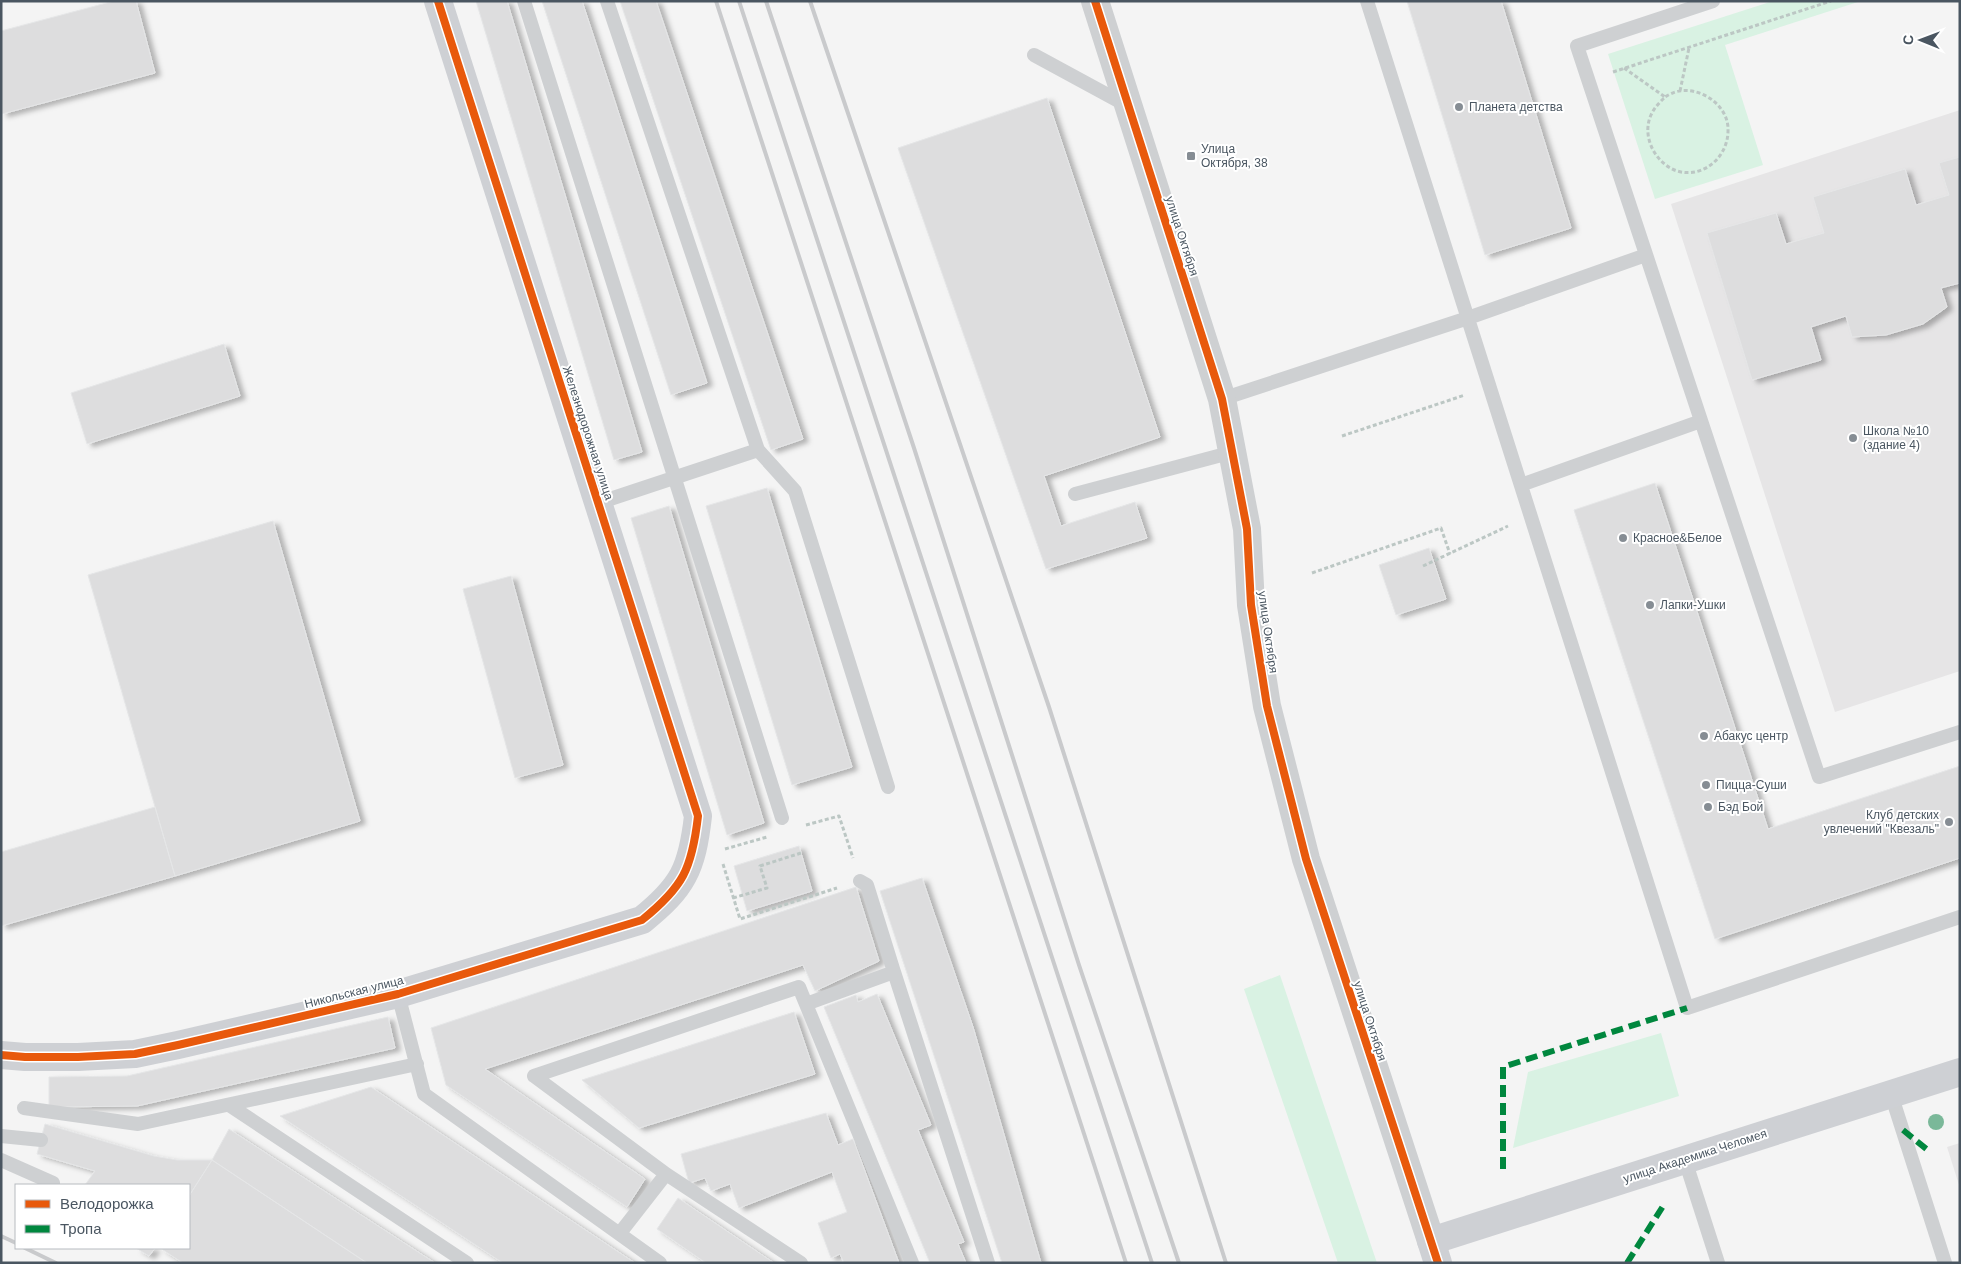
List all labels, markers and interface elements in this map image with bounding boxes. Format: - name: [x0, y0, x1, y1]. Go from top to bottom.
- north arrow: [1896, 15, 1946, 65]
- text: С: [1900, 35, 1916, 45]
- place label: Планета детства: [1469, 100, 1563, 114]
- marker: Планета детства: [1453, 101, 1465, 113]
- place label: Улица Октября, 38: [1201, 142, 1268, 170]
- marker: Улица Октября, 38: [1185, 150, 1197, 162]
- street label: улица Октября: [1163, 194, 1201, 278]
- street label: Железнодорожная улица: [560, 364, 616, 502]
- place label: Школа №10 (здание 4): [1863, 424, 1929, 452]
- marker: Школа №10 (здание 4): [1847, 432, 1859, 444]
- place label: Красное&Белое: [1633, 531, 1722, 545]
- marker: Красное&Белое: [1617, 532, 1629, 544]
- street label: улица Октября: [1255, 590, 1281, 674]
- place label: Лапки-Ушки: [1660, 598, 1726, 612]
- marker: Лапки-Ушки: [1644, 599, 1656, 611]
- place label: Абакус центр: [1714, 729, 1788, 743]
- marker: Абакус центр: [1698, 730, 1710, 742]
- place label: Пицца-Суши: [1716, 778, 1787, 792]
- marker: Пицца-Суши: [1700, 779, 1712, 791]
- place label: Бэд Бой: [1718, 800, 1763, 814]
- marker: Бэд Бой: [1702, 801, 1714, 813]
- place label: Клуб детских увлечений "Квезаль": [1824, 808, 1939, 836]
- marker: Клуб детских увлечений "Квезаль": [1943, 816, 1955, 828]
- street label: Никольская улица: [303, 973, 405, 1011]
- street label: улица Октября: [1351, 979, 1389, 1063]
- street label: улица Академика Челомея: [1621, 1126, 1769, 1186]
- legend: [15, 1184, 190, 1249]
- text: Велодорожка: [60, 1195, 154, 1212]
- text: Тропа: [60, 1220, 102, 1237]

